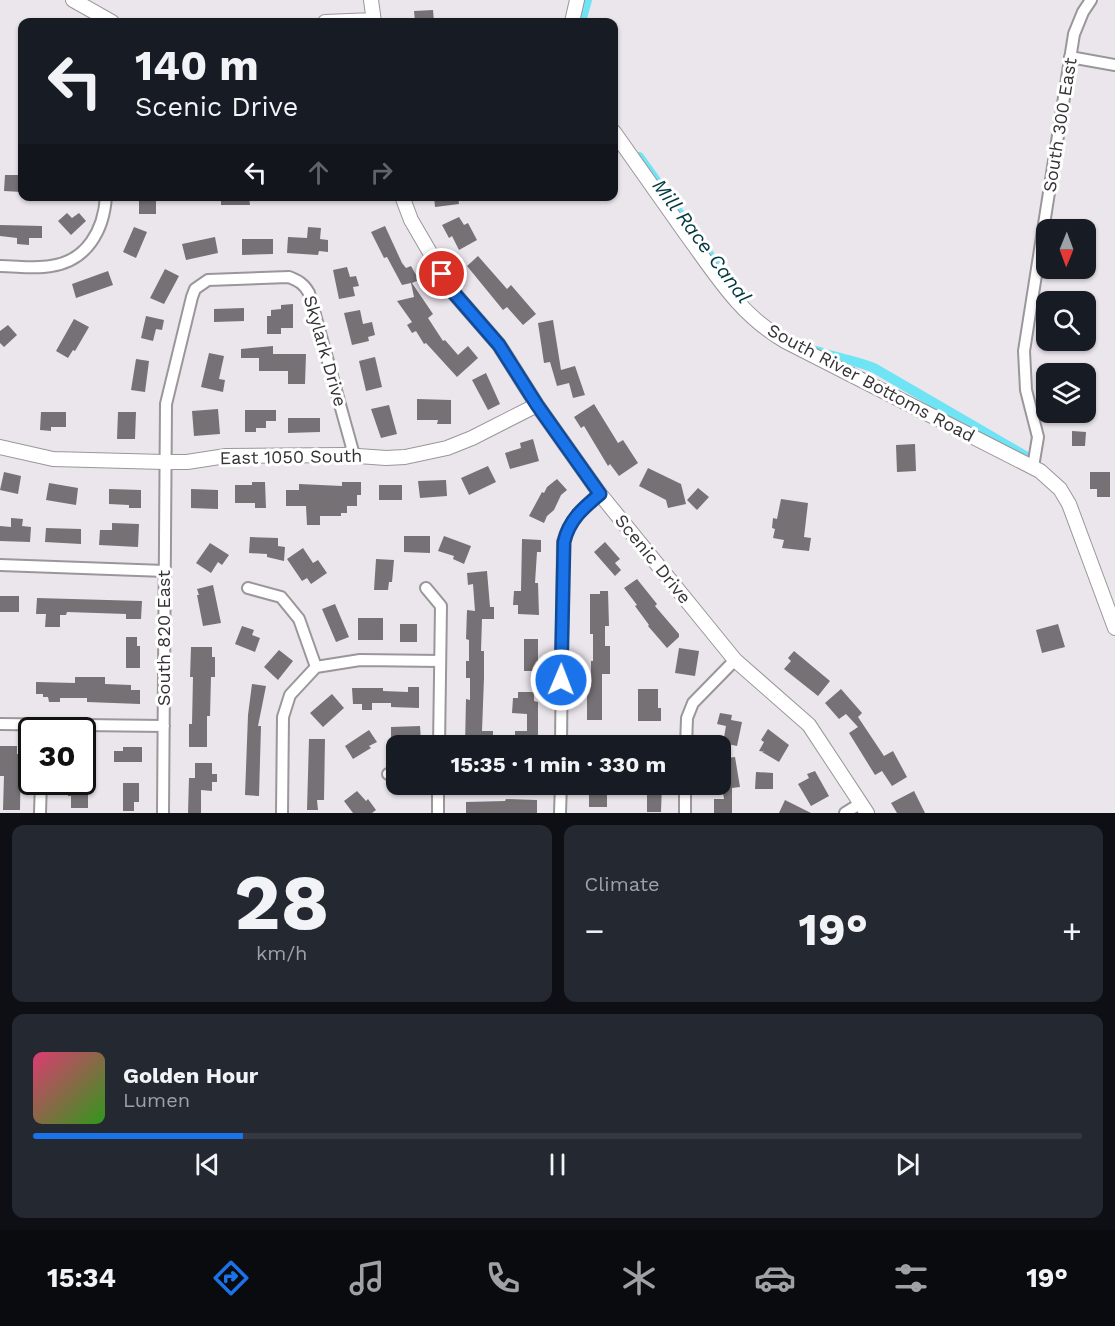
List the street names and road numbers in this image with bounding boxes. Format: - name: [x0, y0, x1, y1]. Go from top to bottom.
- street label: South 300 East: [1038, 56, 1081, 194]
- street label: Skylark Drive: [300, 293, 351, 409]
- street label: South River Bottoms Road: [764, 319, 978, 446]
- street label: East 1050 South: [219, 445, 362, 468]
- street label: Scenic Drive: [611, 510, 696, 608]
- street label: South 820 East: [153, 570, 174, 706]

